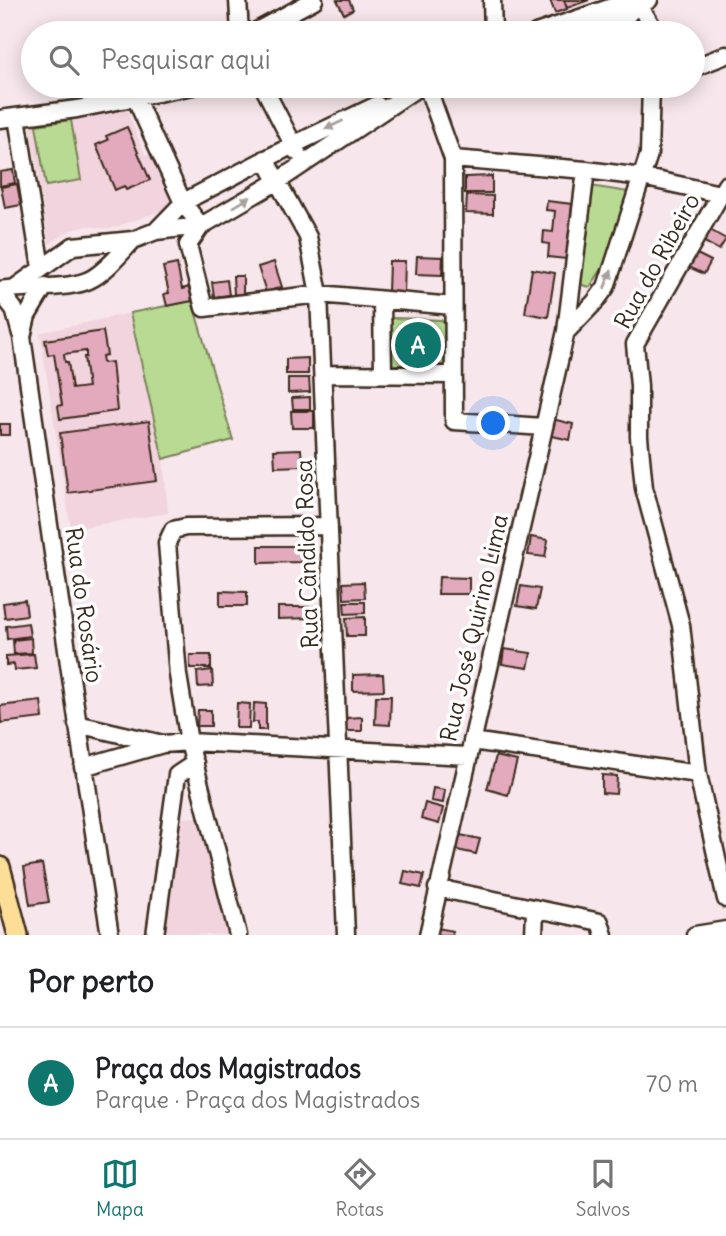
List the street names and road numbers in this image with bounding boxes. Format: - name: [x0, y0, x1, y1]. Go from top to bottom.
- street label: Rua do Ribeiro: [607, 188, 706, 334]
- street label: Rua Cândido Rosa: [289, 459, 324, 649]
- street label: Rua José Quirino Lima: [433, 511, 514, 744]
- street label: Rua do Rosário: [59, 525, 110, 685]

